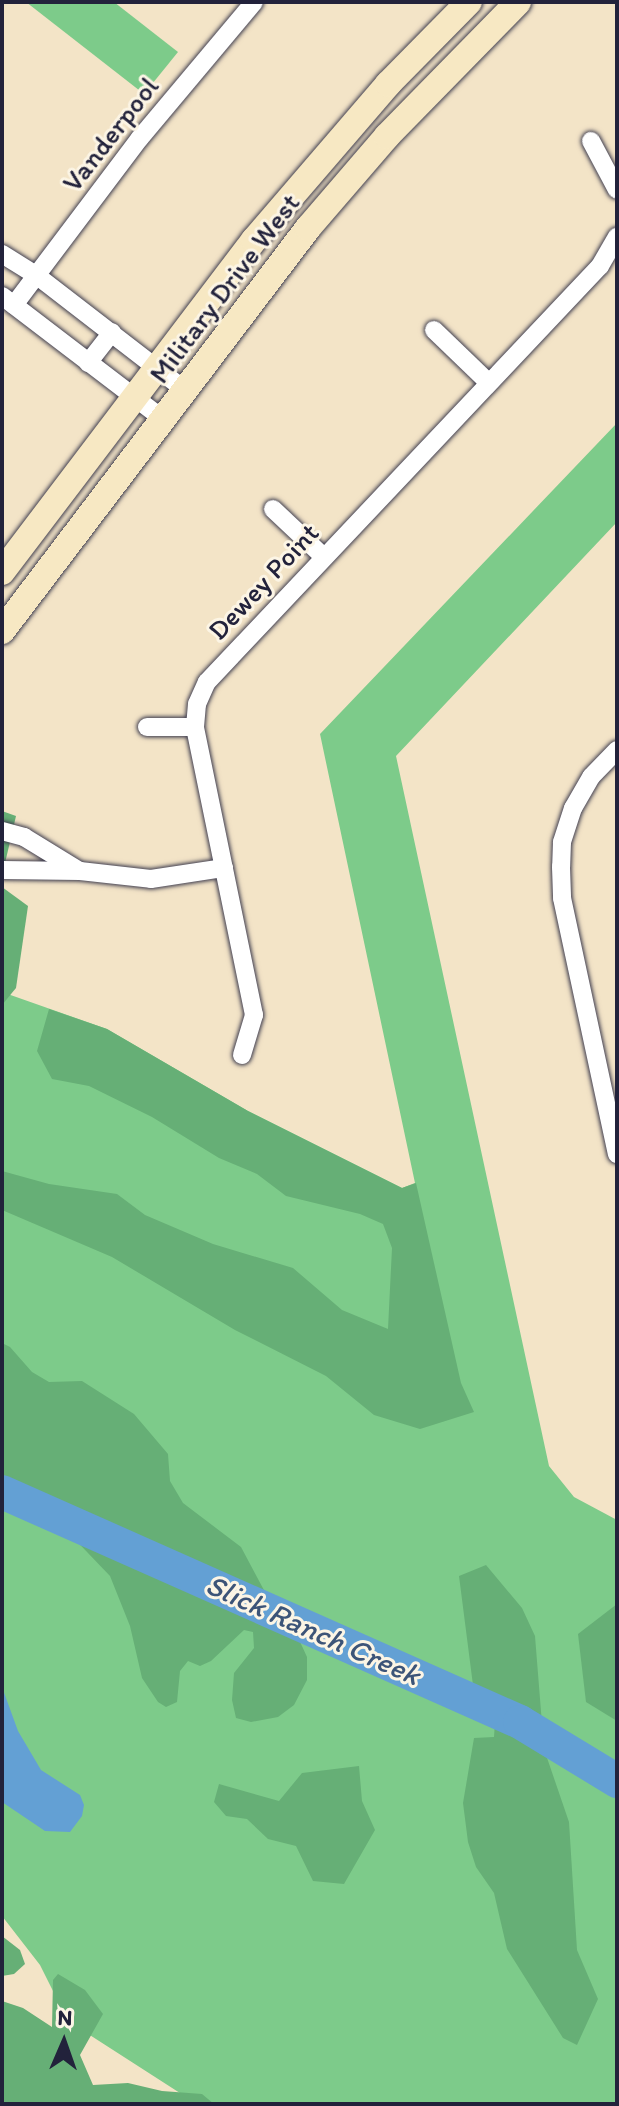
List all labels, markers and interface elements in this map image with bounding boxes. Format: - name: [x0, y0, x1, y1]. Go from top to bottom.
- street label: Vanderpool: [55, 70, 165, 198]
- street label: Military Drive West: [142, 187, 306, 389]
- street label: Dewey Point: [201, 516, 325, 646]
- water label: Slick Ranch Creek: [200, 1567, 426, 1693]
- north arrow: [24, 2002, 104, 2082]
- text: N: [57, 2004, 73, 2031]

